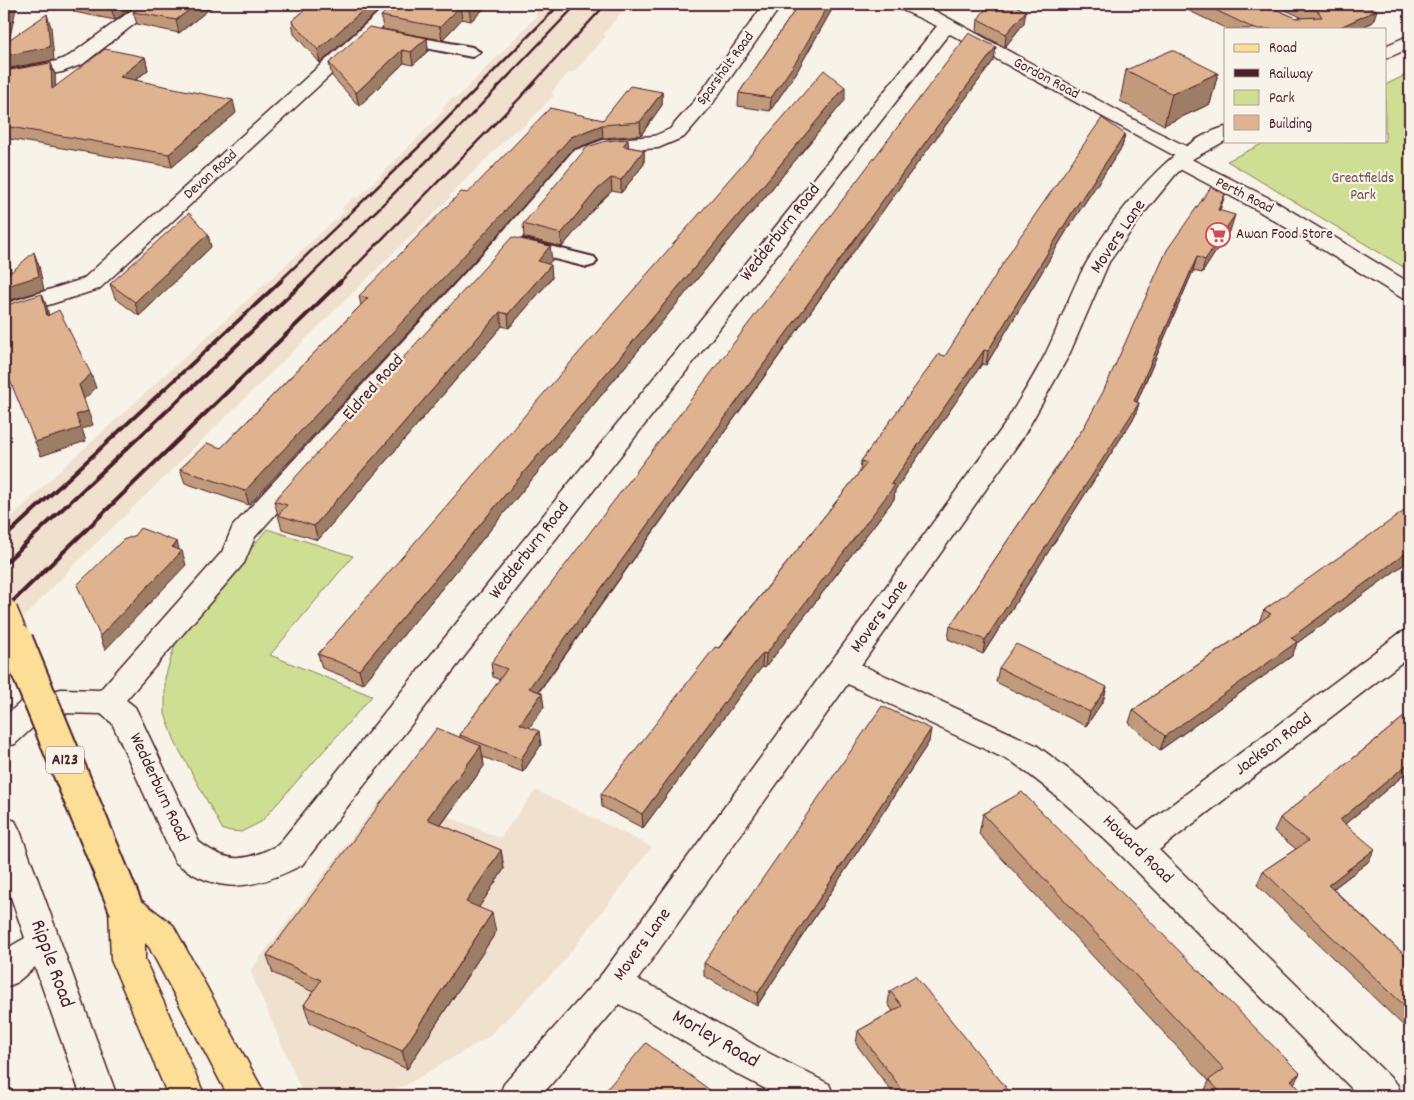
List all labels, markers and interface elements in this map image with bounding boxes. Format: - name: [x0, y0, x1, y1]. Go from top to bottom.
- street label: Sparsholt Road: [692, 28, 760, 110]
- legend: [1224, 28, 1386, 142]
- text: Road: [1269, 38, 1297, 60]
- street label: Gordon Road: [1009, 52, 1083, 106]
- text: Railway: [1269, 64, 1313, 86]
- text: Park: [1269, 88, 1295, 110]
- text: Building: [1269, 114, 1312, 136]
- street label: Devon Road: [179, 145, 243, 205]
- park label: Greatfields Park: [1332, 168, 1394, 207]
- street label: Perth Road: [1211, 172, 1277, 220]
- street label: Wedderburn Road: [735, 179, 827, 287]
- street label: Movers Lane: [1085, 195, 1153, 279]
- supermarket icon: Awan Food Store: [1205, 222, 1231, 248]
- place label: Awan Food Store: [1236, 224, 1333, 246]
- street label: Eldred Road: [337, 349, 411, 427]
- street label: Wedderburn Road: [484, 497, 576, 605]
- street label: Movers Lane: [845, 575, 915, 658]
- street label: Jackson Road: [1230, 708, 1318, 782]
- street label: Wedderburn Road: [122, 729, 194, 847]
- road number: A123: [46, 746, 84, 774]
- street label: Howard Road: [1096, 810, 1178, 890]
- street label: Movers Lane: [608, 903, 678, 986]
- street label: Ripple Road: [21, 916, 81, 1012]
- street label: Morley Road: [666, 1003, 764, 1077]

